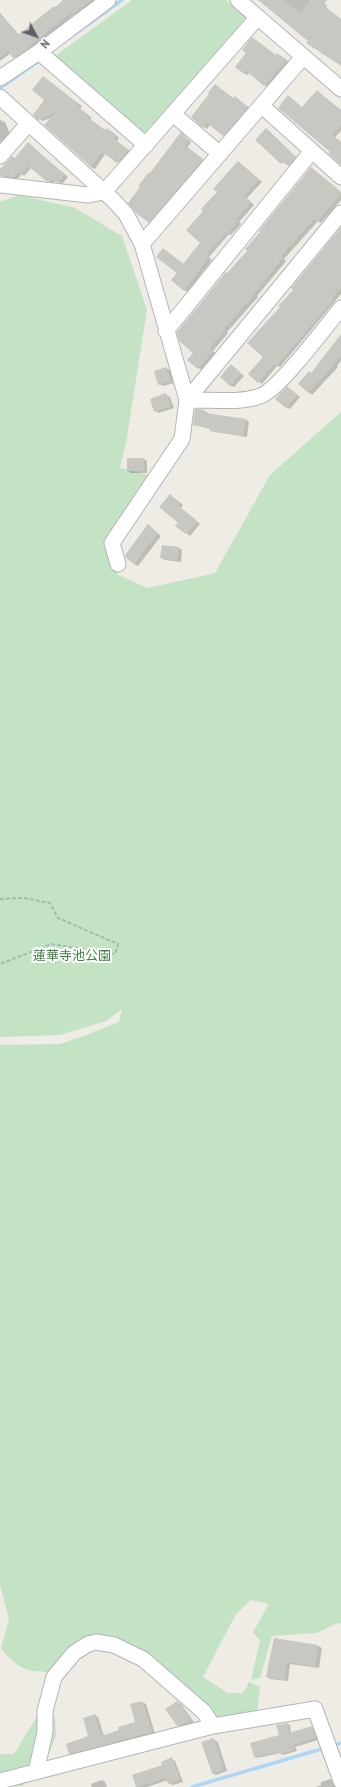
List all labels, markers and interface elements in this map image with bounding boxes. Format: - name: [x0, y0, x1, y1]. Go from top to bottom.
- north arrow: [16, 16, 56, 56]
- text: N: [37, 37, 53, 51]
- park label: 蓮華寺池公園: [33, 948, 111, 964]

